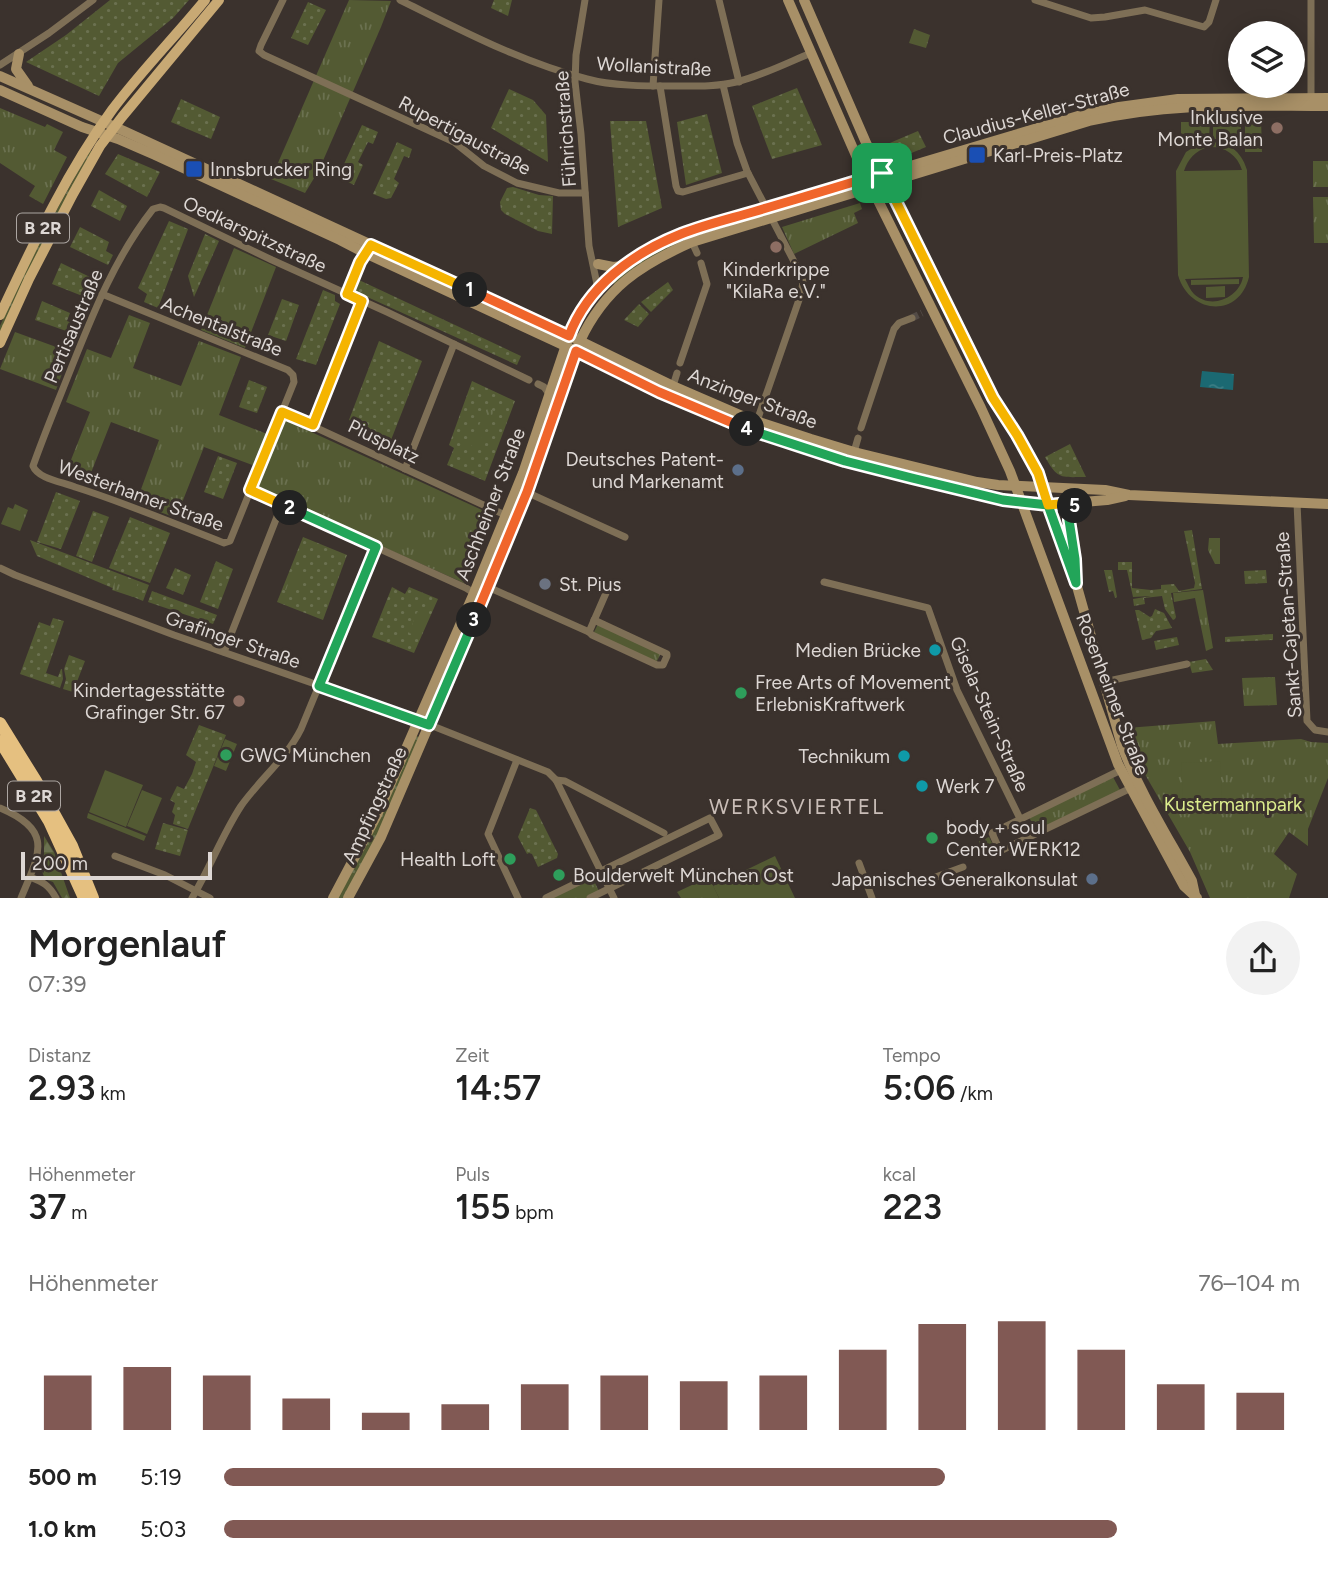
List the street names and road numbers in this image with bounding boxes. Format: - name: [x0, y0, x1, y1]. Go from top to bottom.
- street label: Wollanistraße: [596, 52, 712, 81]
- street label: Führichstraße: [550, 70, 581, 188]
- street label: Claudius-Keller-Straße: [940, 78, 1132, 149]
- street label: Rupertigaustraße: [395, 91, 535, 180]
- street label: Oedkarspitzstraße: [179, 191, 330, 278]
- road number: B 2R: [17, 213, 69, 242]
- street label: Pertisaustraße: [39, 266, 108, 387]
- street label: Achentalstraße: [158, 292, 286, 361]
- street label: Anzinger Straße: [685, 363, 821, 434]
- street label: Piusplatz: [344, 414, 423, 469]
- street label: Aschheimer Straße: [451, 425, 530, 584]
- street label: Westerhamer Straße: [55, 455, 227, 536]
- street label: Sankt-Cajetan-Straße: [1271, 531, 1306, 719]
- street label: Grafinger Straße: [162, 606, 303, 673]
- street label: Rosenheimer Straße: [1071, 610, 1154, 779]
- street label: Gisela-Stein-Straße: [945, 633, 1034, 796]
- street label: Ampfingstraße: [337, 743, 412, 867]
- road number: B 2R: [8, 782, 60, 810]

